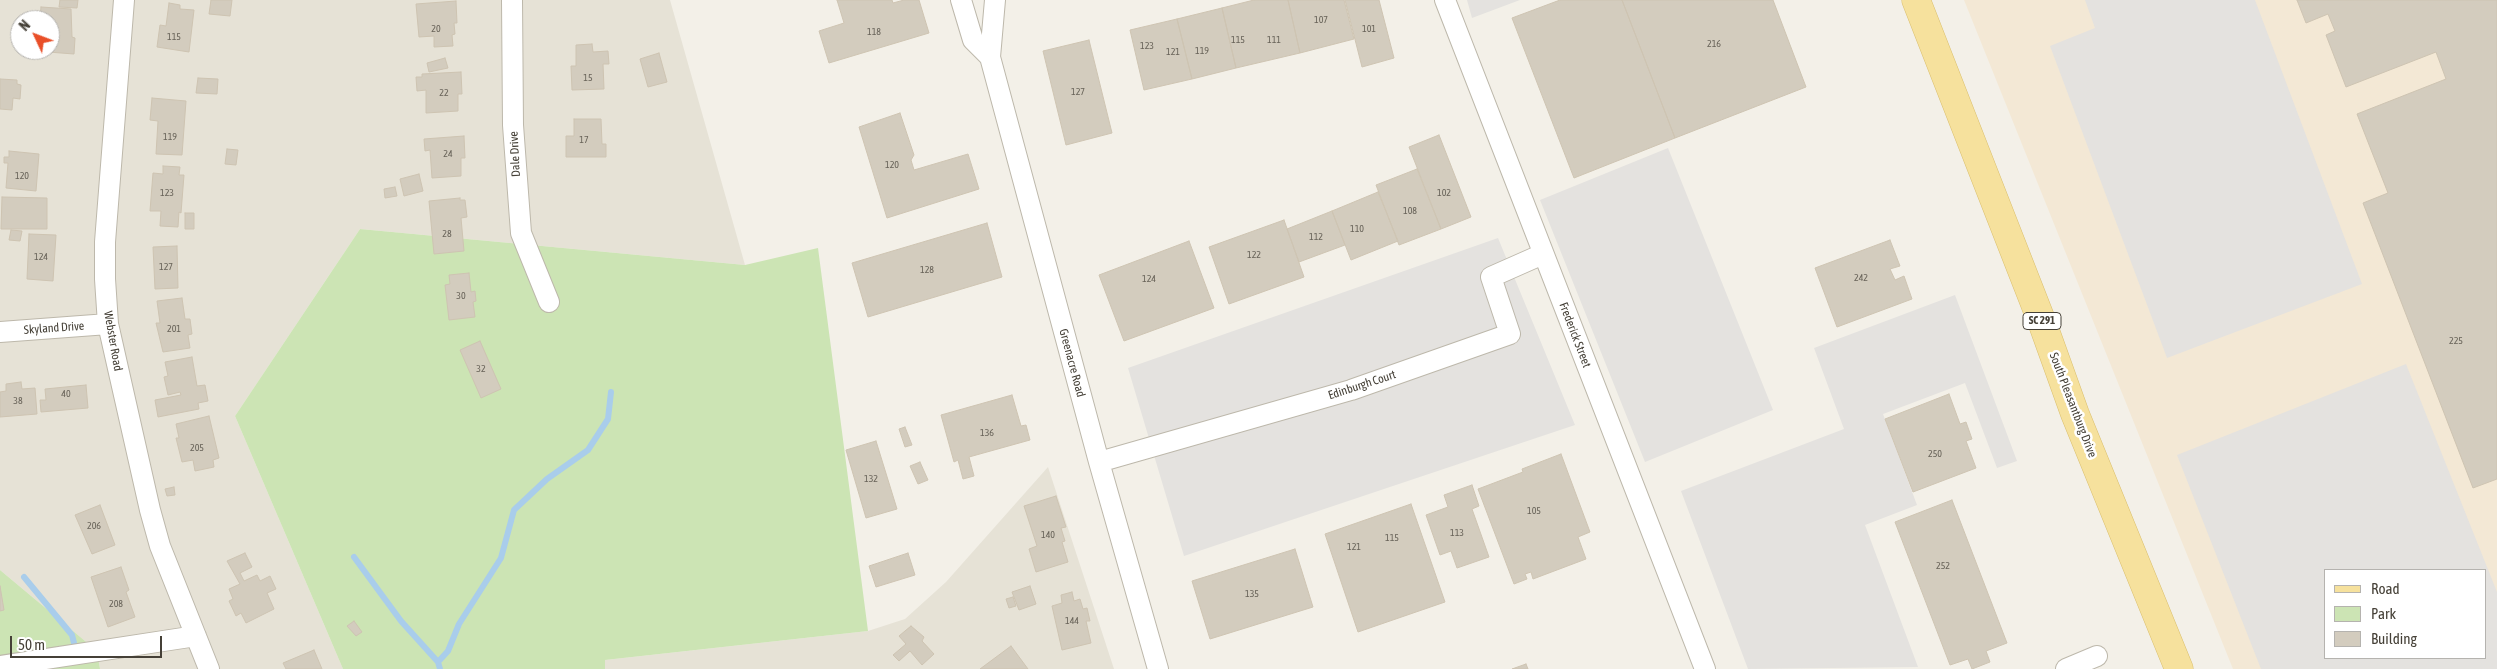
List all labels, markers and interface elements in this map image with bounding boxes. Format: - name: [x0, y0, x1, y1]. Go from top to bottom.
- north arrow: [10, 10, 60, 60]
- house number: 107: [1314, 14, 1328, 26]
- text: N: [16, 17, 33, 34]
- house number: 20: [431, 23, 441, 35]
- house number: 101: [1362, 23, 1376, 35]
- house number: 118: [867, 26, 881, 38]
- house number: 115: [167, 31, 181, 43]
- house number: 115: [1231, 34, 1245, 46]
- house number: 111: [1267, 34, 1281, 46]
- house number: 216: [1707, 38, 1721, 50]
- house number: 123: [1140, 40, 1154, 52]
- house number: 119: [1195, 45, 1209, 57]
- house number: 121: [1166, 46, 1180, 58]
- house number: 15: [583, 72, 593, 84]
- house number: 127: [1071, 86, 1085, 98]
- house number: 22: [439, 87, 449, 99]
- house number: 119: [163, 131, 177, 143]
- street label: Dale Drive: [507, 131, 523, 177]
- house number: 17: [579, 134, 589, 146]
- house number: 24: [443, 148, 453, 160]
- house number: 120: [885, 159, 899, 171]
- house number: 120: [15, 170, 29, 182]
- house number: 123: [160, 187, 174, 199]
- house number: 102: [1437, 187, 1451, 199]
- house number: 108: [1403, 205, 1417, 217]
- house number: 110: [1350, 223, 1364, 235]
- house number: 28: [442, 228, 452, 240]
- house number: 112: [1309, 231, 1323, 243]
- house number: 122: [1247, 249, 1261, 261]
- house number: 124: [34, 251, 48, 263]
- house number: 127: [159, 261, 173, 273]
- house number: 128: [920, 264, 934, 276]
- house number: 242: [1854, 272, 1868, 284]
- house number: 124: [1142, 273, 1156, 285]
- house number: 30: [456, 290, 466, 302]
- street label: Frederick Street: [1556, 300, 1594, 370]
- street label: Webster Road: [101, 310, 125, 372]
- road number: SC 291: [2023, 312, 2061, 330]
- street label: Skyland Drive: [23, 319, 85, 337]
- house number: 201: [167, 323, 181, 335]
- street label: Greenacre Road: [1056, 327, 1088, 399]
- house number: 225: [2449, 335, 2463, 347]
- street label: South Pleasantburg Drive: [2046, 351, 2100, 459]
- house number: 32: [476, 363, 486, 375]
- street label: Edinburgh Court: [1326, 367, 1398, 403]
- house number: 40: [61, 388, 71, 400]
- house number: 38: [13, 395, 23, 407]
- house number: 136: [980, 427, 994, 439]
- house number: 205: [190, 442, 204, 454]
- house number: 250: [1928, 448, 1942, 460]
- house number: 132: [864, 473, 878, 485]
- house number: 105: [1527, 505, 1541, 517]
- house number: 206: [87, 520, 101, 532]
- house number: 113: [1450, 527, 1464, 539]
- house number: 140: [1041, 529, 1055, 541]
- house number: 115: [1385, 532, 1399, 544]
- house number: 121: [1347, 541, 1361, 553]
- house number: 252: [1936, 560, 1950, 572]
- legend: [2324, 569, 2487, 659]
- text: Road: [2371, 580, 2400, 597]
- house number: 135: [1245, 588, 1259, 600]
- house number: 208: [109, 598, 123, 610]
- text: Park: [2371, 605, 2396, 622]
- house number: 144: [1065, 615, 1079, 627]
- scale bar: [12, 626, 165, 658]
- text: Building: [2371, 630, 2417, 647]
- text: 50 m: [18, 636, 45, 653]

